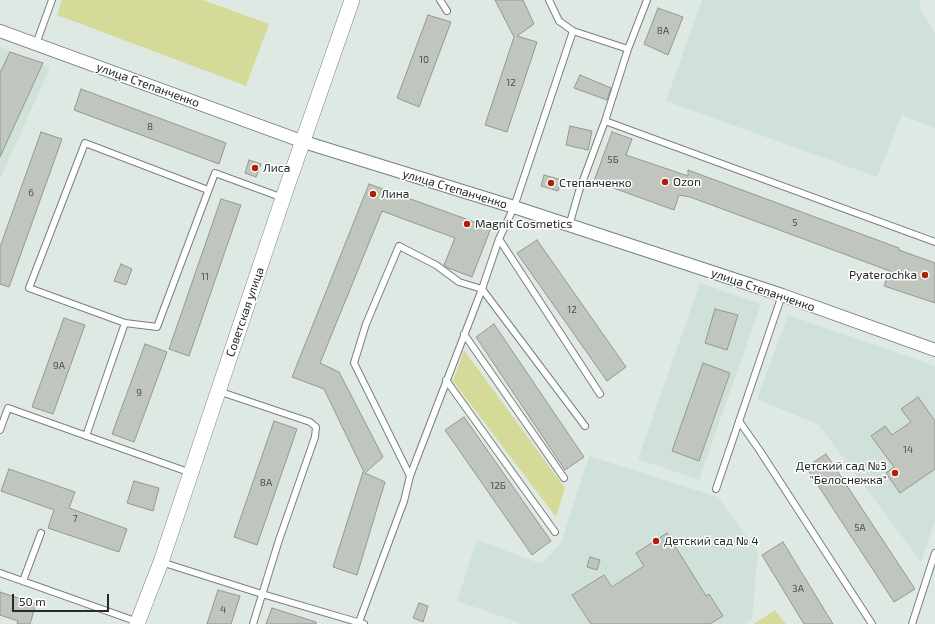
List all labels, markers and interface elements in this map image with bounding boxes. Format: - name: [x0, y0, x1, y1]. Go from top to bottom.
- house number: 8А: [657, 25, 669, 37]
- house number: 10: [419, 54, 429, 66]
- street label: улица Степанченко: [94, 60, 202, 110]
- house number: 12: [506, 77, 516, 89]
- house number: 8: [147, 121, 153, 133]
- house number: 5Б: [607, 154, 619, 166]
- place label: Лиса: [263, 161, 290, 175]
- marker: Лиса: [250, 163, 260, 173]
- street label: улица Степанченко: [401, 166, 509, 212]
- place label: Ozon: [673, 175, 701, 189]
- place label: Степанченко: [559, 176, 632, 190]
- marker: Ozon: [660, 177, 670, 187]
- marker: Степанченко: [546, 178, 556, 188]
- house number: 6: [28, 187, 34, 199]
- place label: Лина: [381, 187, 409, 201]
- marker: Лина: [368, 189, 378, 199]
- place label: Magnit Cosmetics: [475, 217, 572, 231]
- house number: 5: [792, 217, 798, 229]
- marker: Magnit Cosmetics: [462, 219, 472, 229]
- street label: Советская улица: [223, 265, 267, 359]
- street label: улица Степанченко: [709, 265, 817, 315]
- place label: Pyaterochka: [849, 268, 917, 282]
- marker: Pyaterochka: [920, 270, 930, 280]
- house number: 11: [201, 271, 209, 283]
- house number: 12: [567, 304, 577, 316]
- house number: 9А: [53, 360, 65, 372]
- house number: 9: [136, 387, 142, 399]
- house number: 14: [903, 444, 913, 456]
- place label: Детский сад №3 "Белоснежка": [796, 459, 887, 487]
- marker: Детский сад №3 "Белоснежка": [890, 468, 900, 478]
- house number: 8А: [260, 477, 272, 489]
- house number: 12Б: [490, 480, 506, 492]
- house number: 7: [72, 513, 78, 525]
- house number: 5А: [854, 522, 866, 534]
- place label: Детский сад № 4: [664, 534, 759, 548]
- marker: Детский сад № 4: [651, 536, 661, 546]
- house number: 3А: [792, 583, 804, 595]
- scale bar: [14, 586, 111, 612]
- text: 50 m: [19, 594, 46, 608]
- house number: 4: [220, 604, 226, 616]

